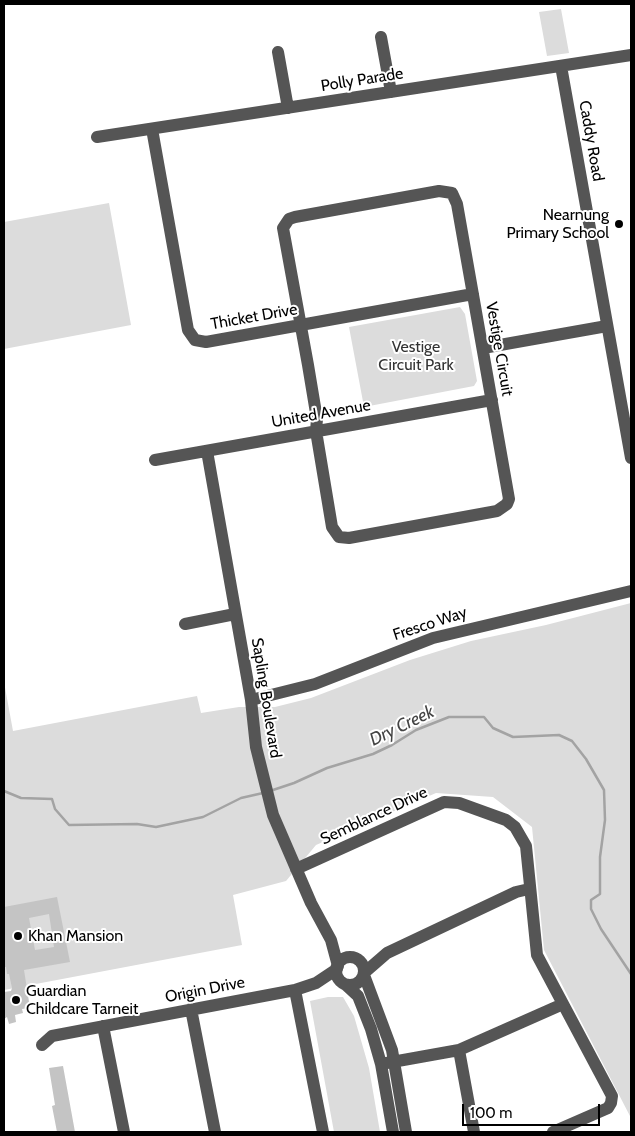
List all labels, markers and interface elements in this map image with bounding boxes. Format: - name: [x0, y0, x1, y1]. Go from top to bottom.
- street label: Polly Parade: [319, 64, 405, 96]
- street label: Caddy Road: [574, 99, 608, 183]
- place label: Nearnung Primary School: [506, 205, 609, 243]
- marker: Nearnung Primary School: [613, 218, 625, 230]
- street label: Thicket Drive: [209, 300, 299, 334]
- street label: Vestige Circuit: [481, 300, 517, 398]
- park label: Vestige Circuit Park: [378, 337, 454, 375]
- street label: United Avenue: [270, 396, 372, 432]
- street label: Fresco Way: [391, 603, 469, 645]
- street label: Sapling Boulevard: [247, 637, 285, 759]
- water label: Dry Creek: [366, 701, 438, 751]
- street label: Semblance Drive: [318, 783, 430, 849]
- place label: Khan Mansion: [28, 926, 123, 946]
- marker: Khan Mansion: [12, 930, 24, 942]
- street label: Origin Drive: [164, 973, 246, 1007]
- place label: Guardian Childcare Tarneit: [26, 981, 138, 1019]
- marker: Guardian Childcare Tarneit: [10, 994, 22, 1006]
- scale bar: [465, 1094, 602, 1126]
- text: 100 m: [470, 1104, 512, 1122]

